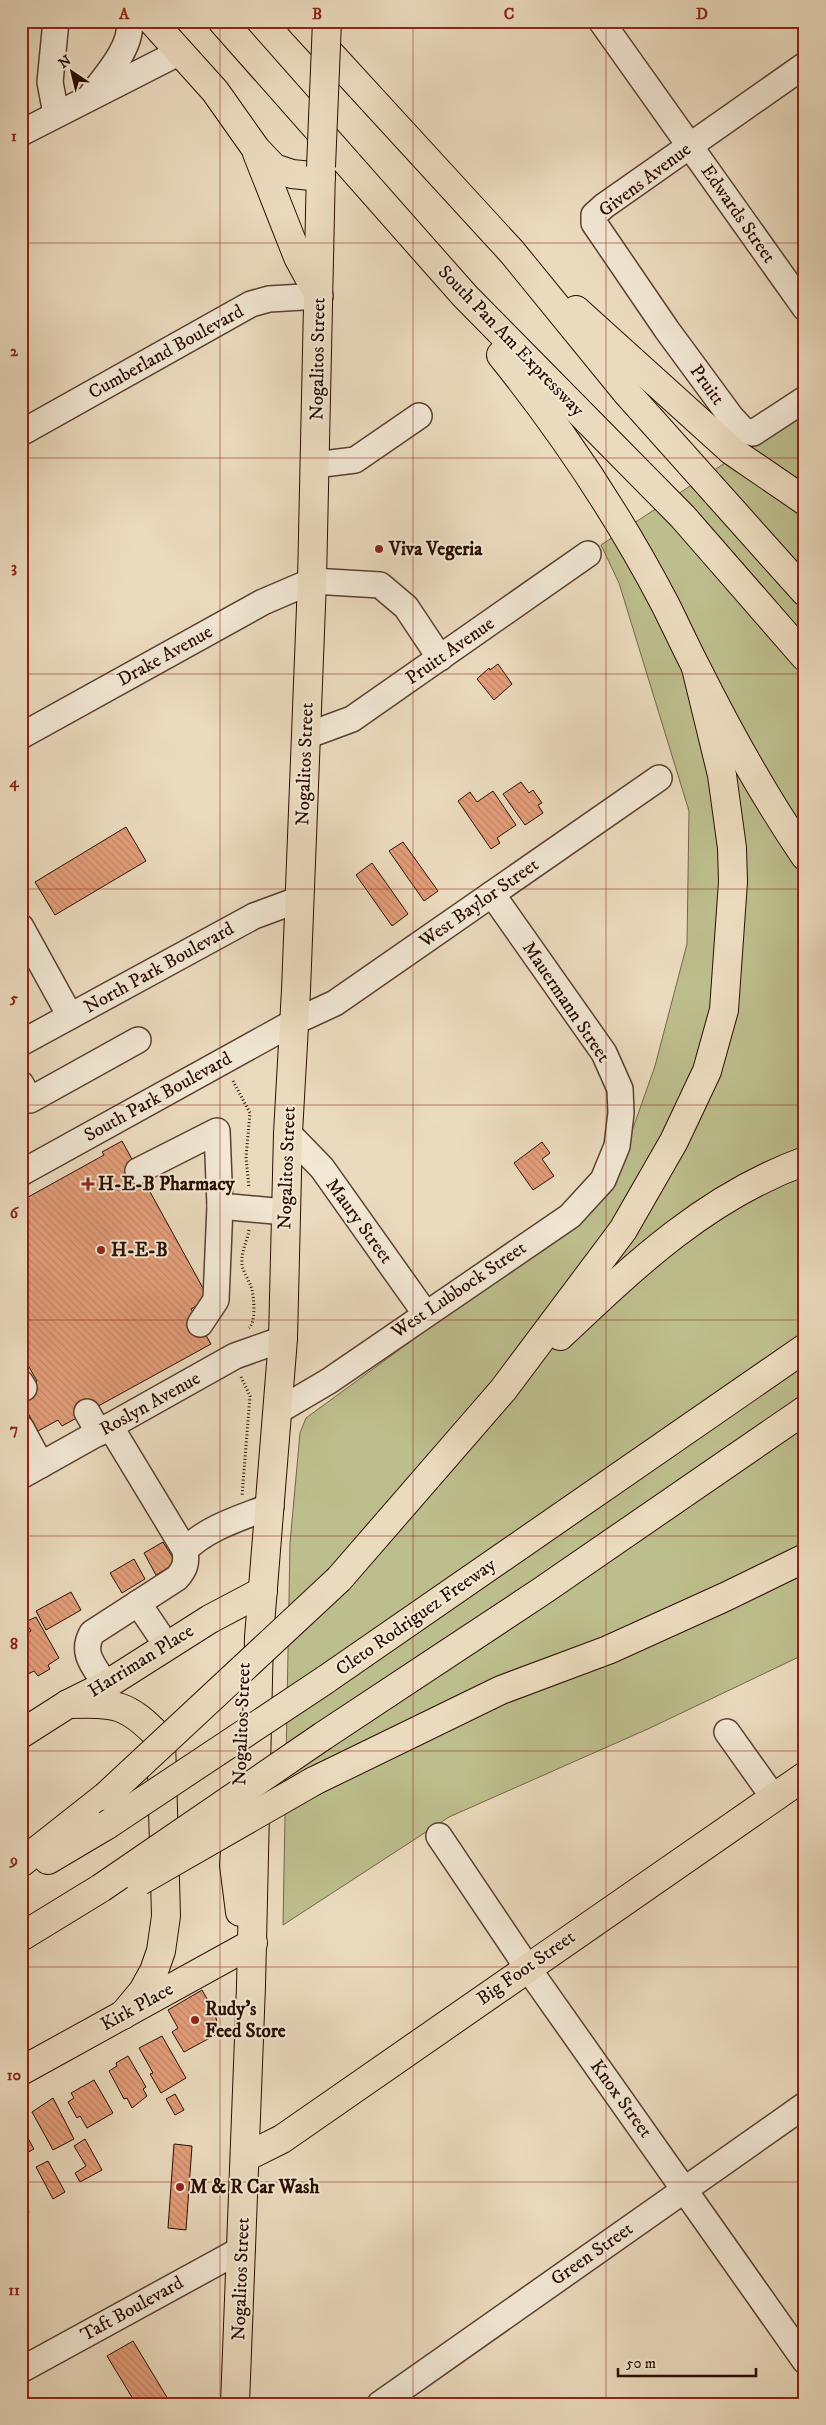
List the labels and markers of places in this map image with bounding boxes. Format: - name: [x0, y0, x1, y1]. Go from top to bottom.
- place label: Viva Vegeria: [388, 538, 483, 561]
- marker: Viva Vegeria: [373, 543, 385, 555]
- place label: H-E-B Pharmacy: [98, 1173, 236, 1196]
- marker: H-E-B Pharmacy: [82, 1178, 94, 1190]
- place label: H-E-B: [111, 1239, 168, 1262]
- marker: H-E-B: [95, 1244, 107, 1256]
- place label: Rudy's Feed Store: [205, 1998, 286, 2043]
- marker: Rudy's Feed Store: [189, 2014, 201, 2026]
- place label: M & R Car Wash: [190, 2176, 320, 2199]
- marker: M & R Car Wash: [174, 2181, 186, 2193]

